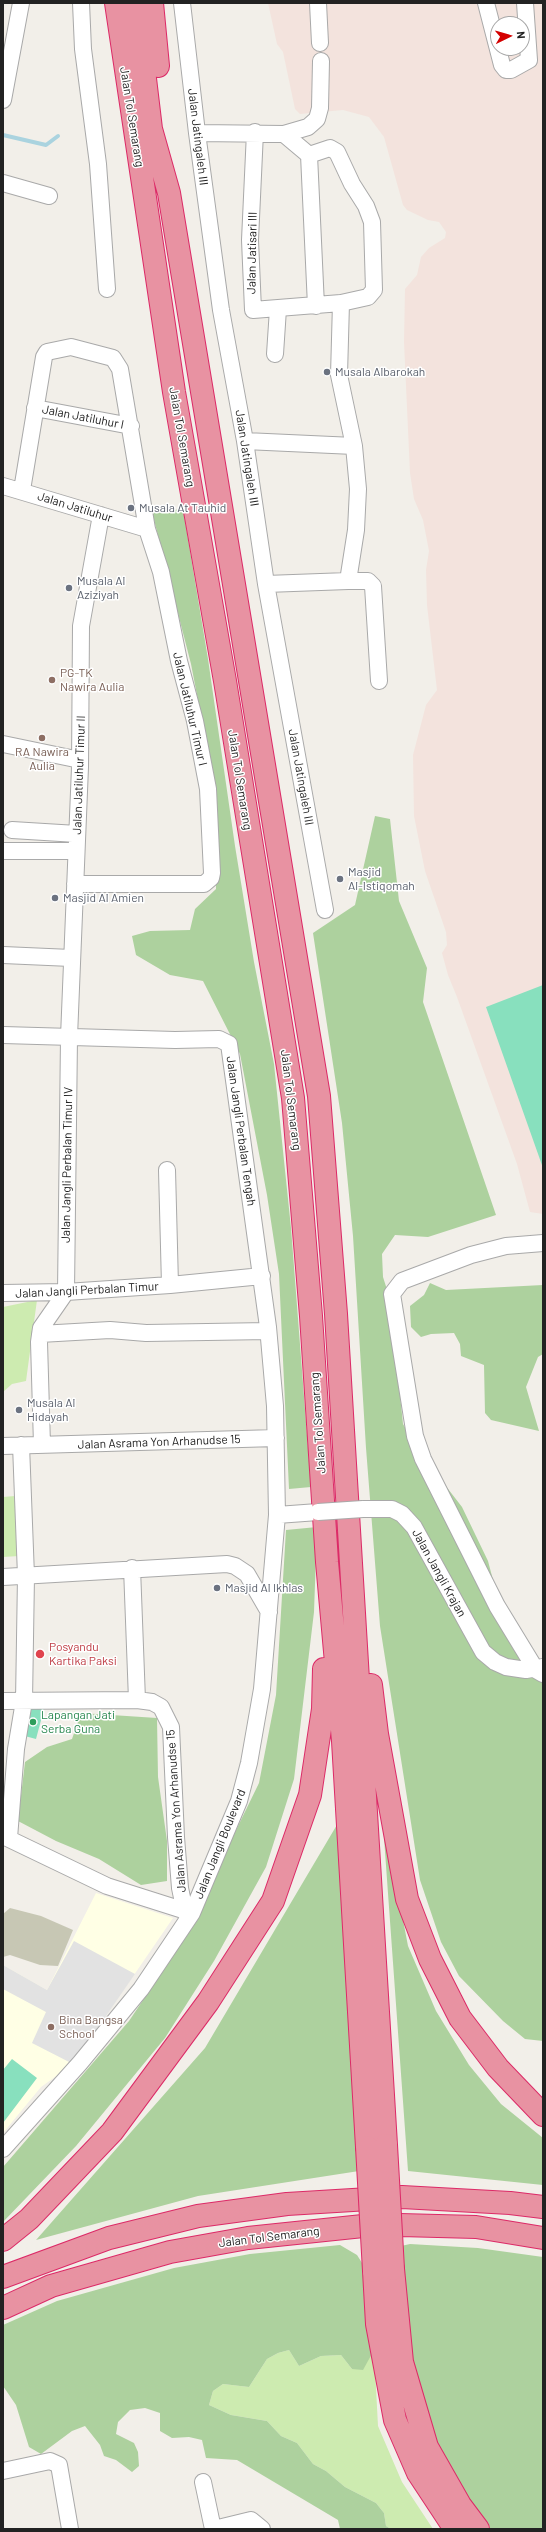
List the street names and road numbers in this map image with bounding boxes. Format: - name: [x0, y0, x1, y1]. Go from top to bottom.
- street label: Jalan Tol Semarang: [117, 66, 147, 168]
- street label: Jalan Jatingaleh III: [185, 88, 211, 186]
- street label: Jalan Jatisari III: [244, 212, 260, 294]
- street label: Jalan Tol Semarang: [166, 386, 198, 488]
- street label: Jalan Jatiluhur I: [41, 402, 125, 432]
- street label: Jalan Jatingaleh III: [232, 409, 262, 507]
- street label: Jalan Jatiluhur: [36, 489, 114, 525]
- street label: Jalan Jatiluhur Timur I: [170, 651, 210, 767]
- street label: Jalan Jatiluhur Timur II: [70, 715, 88, 835]
- street label: Jalan Jatingaleh III: [285, 728, 317, 826]
- street label: Jalan Tol Semarang: [225, 729, 255, 831]
- street label: Jalan Tol Semarang: [278, 1049, 304, 1151]
- street label: Jalan Jangli Perbalan Tengah: [223, 1055, 259, 1207]
- street label: Jalan Jangli Perbalan Timur IV: [58, 1087, 76, 1243]
- street label: Jalan Jangli Perbalan Timur: [15, 1279, 159, 1301]
- street label: Jalan Tol Semarang: [307, 1372, 329, 1474]
- street label: Jalan Asrama Yon Arhanudse 15: [77, 1432, 241, 1452]
- street label: Jalan Jangli Krajan: [409, 1527, 469, 1619]
- street label: Jalan Asrama Yon Arhanudse 15: [163, 1729, 189, 1893]
- street label: Jalan Jangli Boulevard: [191, 1787, 249, 1901]
- street label: Jalan Tol Semarang: [218, 2224, 320, 2250]

